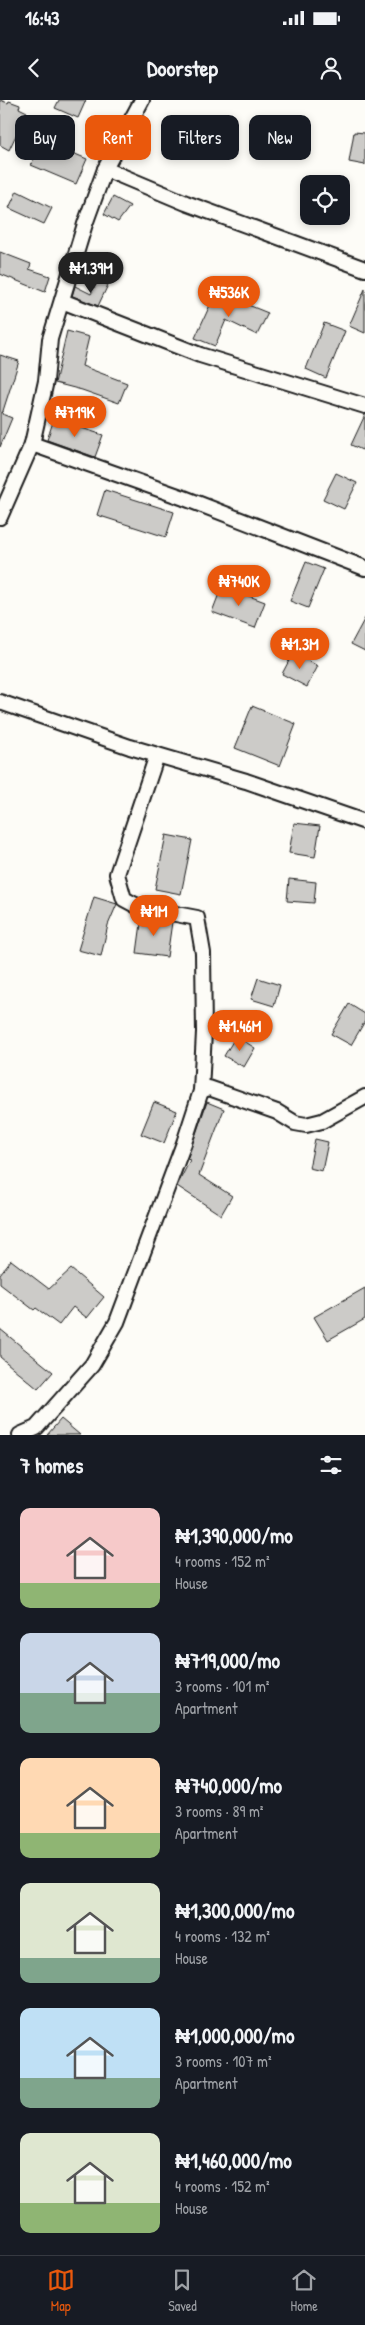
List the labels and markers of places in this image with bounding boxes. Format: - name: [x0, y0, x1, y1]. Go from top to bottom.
- pin: ₦1.39M: [50, 252, 132, 294]
- pin: ₦536K: [194, 276, 264, 318]
- pin: ₦719K: [40, 396, 110, 438]
- pin: ₦740K: [204, 564, 274, 607]
- pin: ₦1.3M: [265, 628, 335, 670]
- pin: ₦1M: [130, 894, 178, 937]
- pin: ₦1.46M: [199, 1010, 281, 1052]

